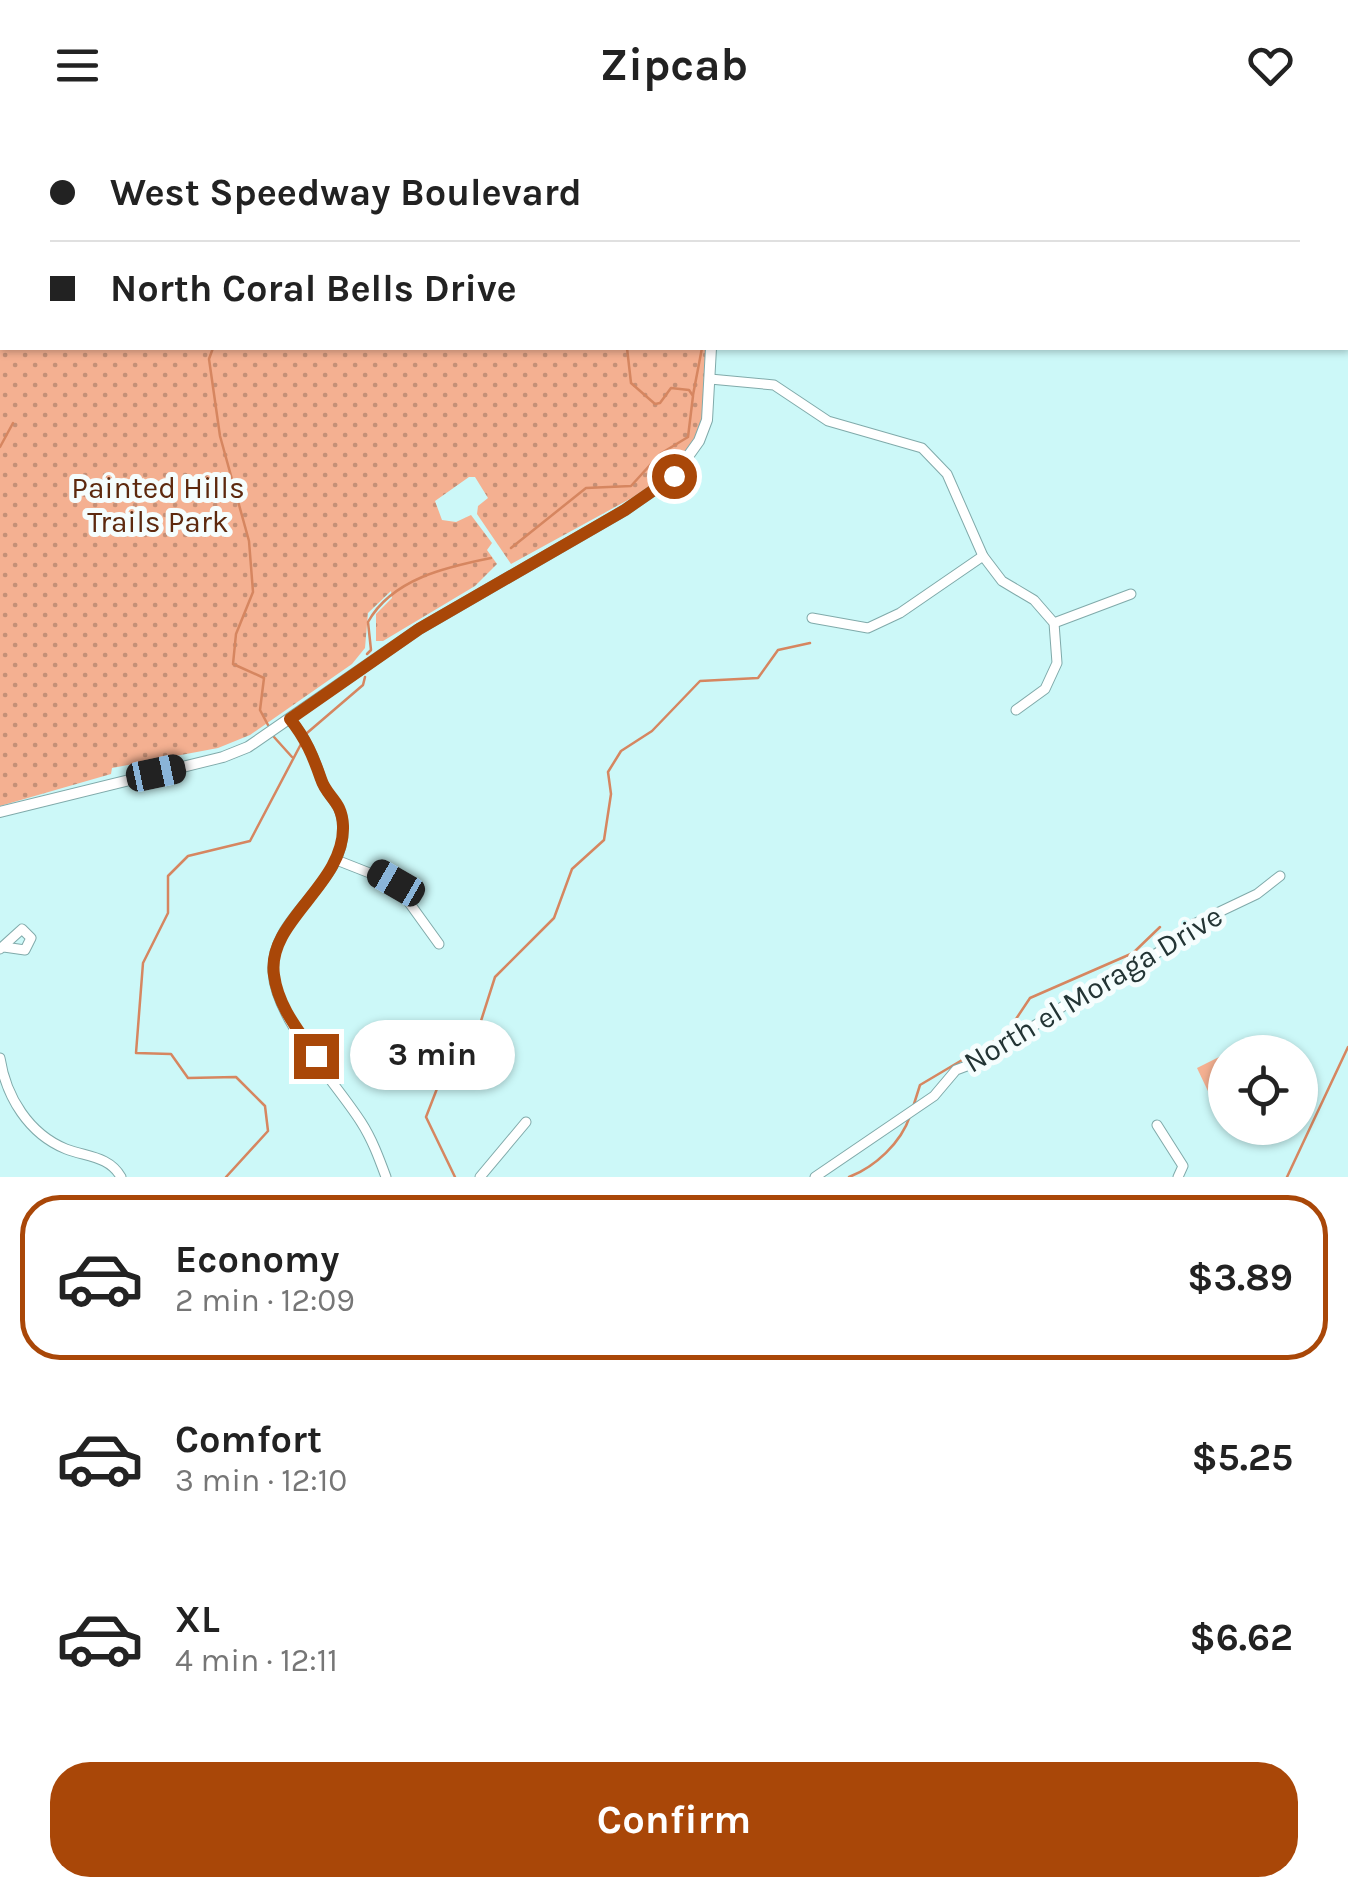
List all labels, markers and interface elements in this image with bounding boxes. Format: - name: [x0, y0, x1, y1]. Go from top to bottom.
- icon: menu: [50, 38, 105, 93]
- icon: heart: [1243, 38, 1298, 93]
- text: Zipcab: [600, 39, 748, 91]
- text: West Speedway Boulevard: [110, 170, 582, 215]
- text: North Coral Bells Drive: [110, 266, 517, 311]
- route start: [652, 454, 697, 499]
- park label: Painted Hills Trails Park: [71, 470, 245, 540]
- car: [124, 752, 188, 794]
- car: [363, 855, 429, 911]
- street label: North el Moraga Drive: [957, 898, 1229, 1080]
- callout: 3 min: [351, 1021, 516, 1091]
- route end: [294, 1034, 339, 1079]
- map controls: [1208, 1035, 1318, 1145]
- button: locate: [1208, 1035, 1318, 1145]
- text: 3 min: [388, 1036, 477, 1073]
- icon: car: [55, 1233, 145, 1323]
- text: Economy: [175, 1237, 339, 1282]
- text: $3.89: [1187, 1255, 1293, 1300]
- text: 2 min · 12:09: [175, 1282, 355, 1319]
- icon: car: [55, 1413, 145, 1503]
- text: Comfort: [175, 1417, 322, 1462]
- text: $5.25: [1191, 1435, 1293, 1480]
- text: 3 min · 12:10: [175, 1462, 347, 1499]
- icon: car: [55, 1593, 145, 1683]
- text: XL: [175, 1597, 220, 1642]
- text: $6.62: [1190, 1615, 1293, 1660]
- text: 4 min · 12:11: [175, 1642, 338, 1679]
- button: Confirm: [50, 1762, 1298, 1877]

